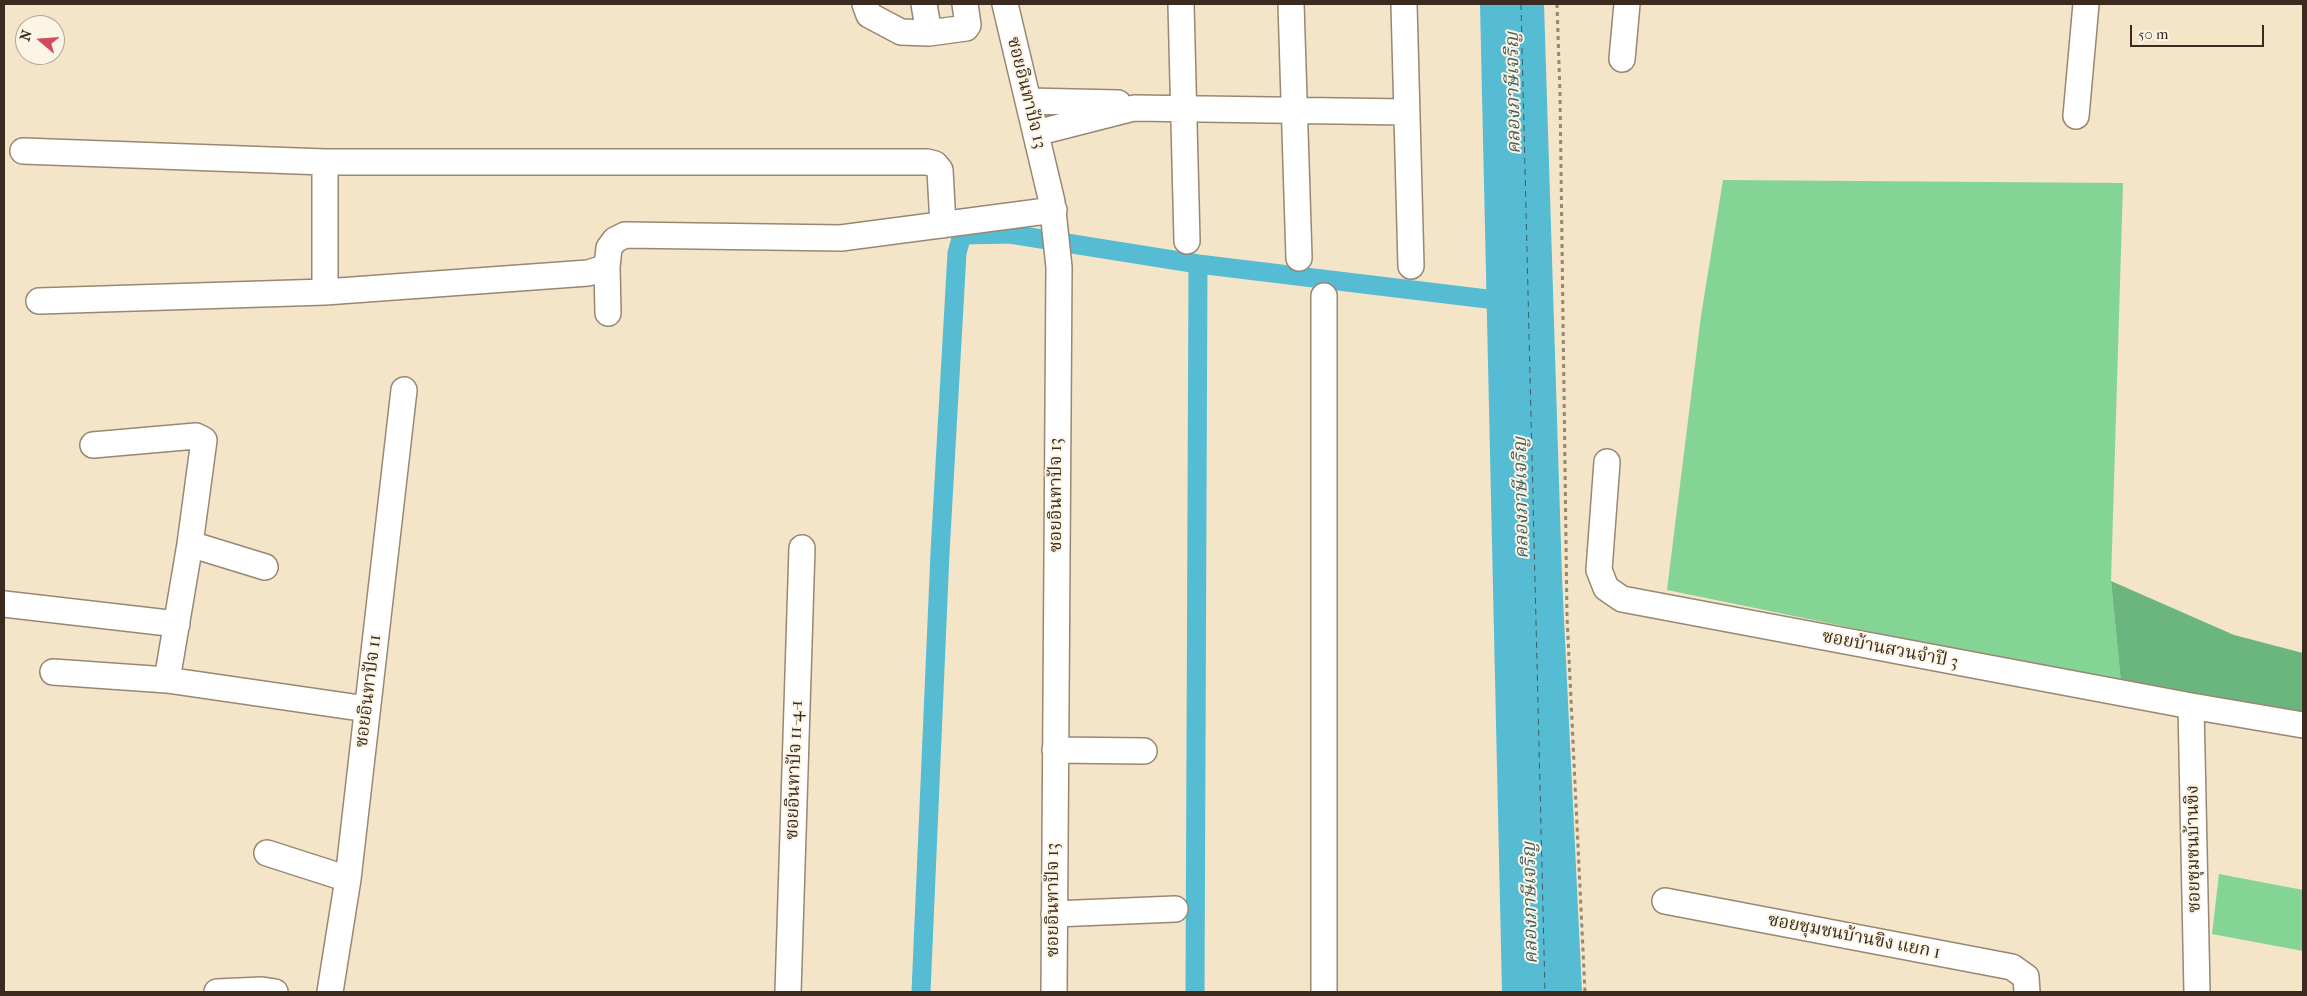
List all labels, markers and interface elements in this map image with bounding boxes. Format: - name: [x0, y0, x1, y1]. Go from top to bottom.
- north arrow: [15, 15, 65, 65]
- scale bar: [2132, 15, 2266, 47]
- text: 50 m: [2138, 25, 2168, 43]
- text: N: [16, 28, 36, 43]
- water label: คลองภาษีเจริญ: [1502, 32, 1526, 154]
- street label: ซอยอินทาปัจ 13: [1002, 35, 1050, 151]
- water label: คลองภาษีเจริญ: [1510, 437, 1534, 559]
- street label: ซอยอินทาปัจ 13: [1046, 438, 1068, 552]
- street label: ซอยบ้านสวนจำปี 3: [1820, 626, 1960, 674]
- street label: ซอยอินทาปัจ 11: [351, 633, 387, 749]
- street label: ซอยอินทาปัจ 11-4-1: [782, 700, 808, 840]
- street label: ซอยชุมชนบ้านขิง: [2182, 785, 2206, 913]
- water label: คลองภาษีเจริญ: [1519, 842, 1543, 964]
- street label: ซอยอินทาปัจ 13: [1043, 843, 1065, 957]
- street label: ซอยชุมชนบ้านขิง แยก 1: [1766, 910, 1942, 964]

